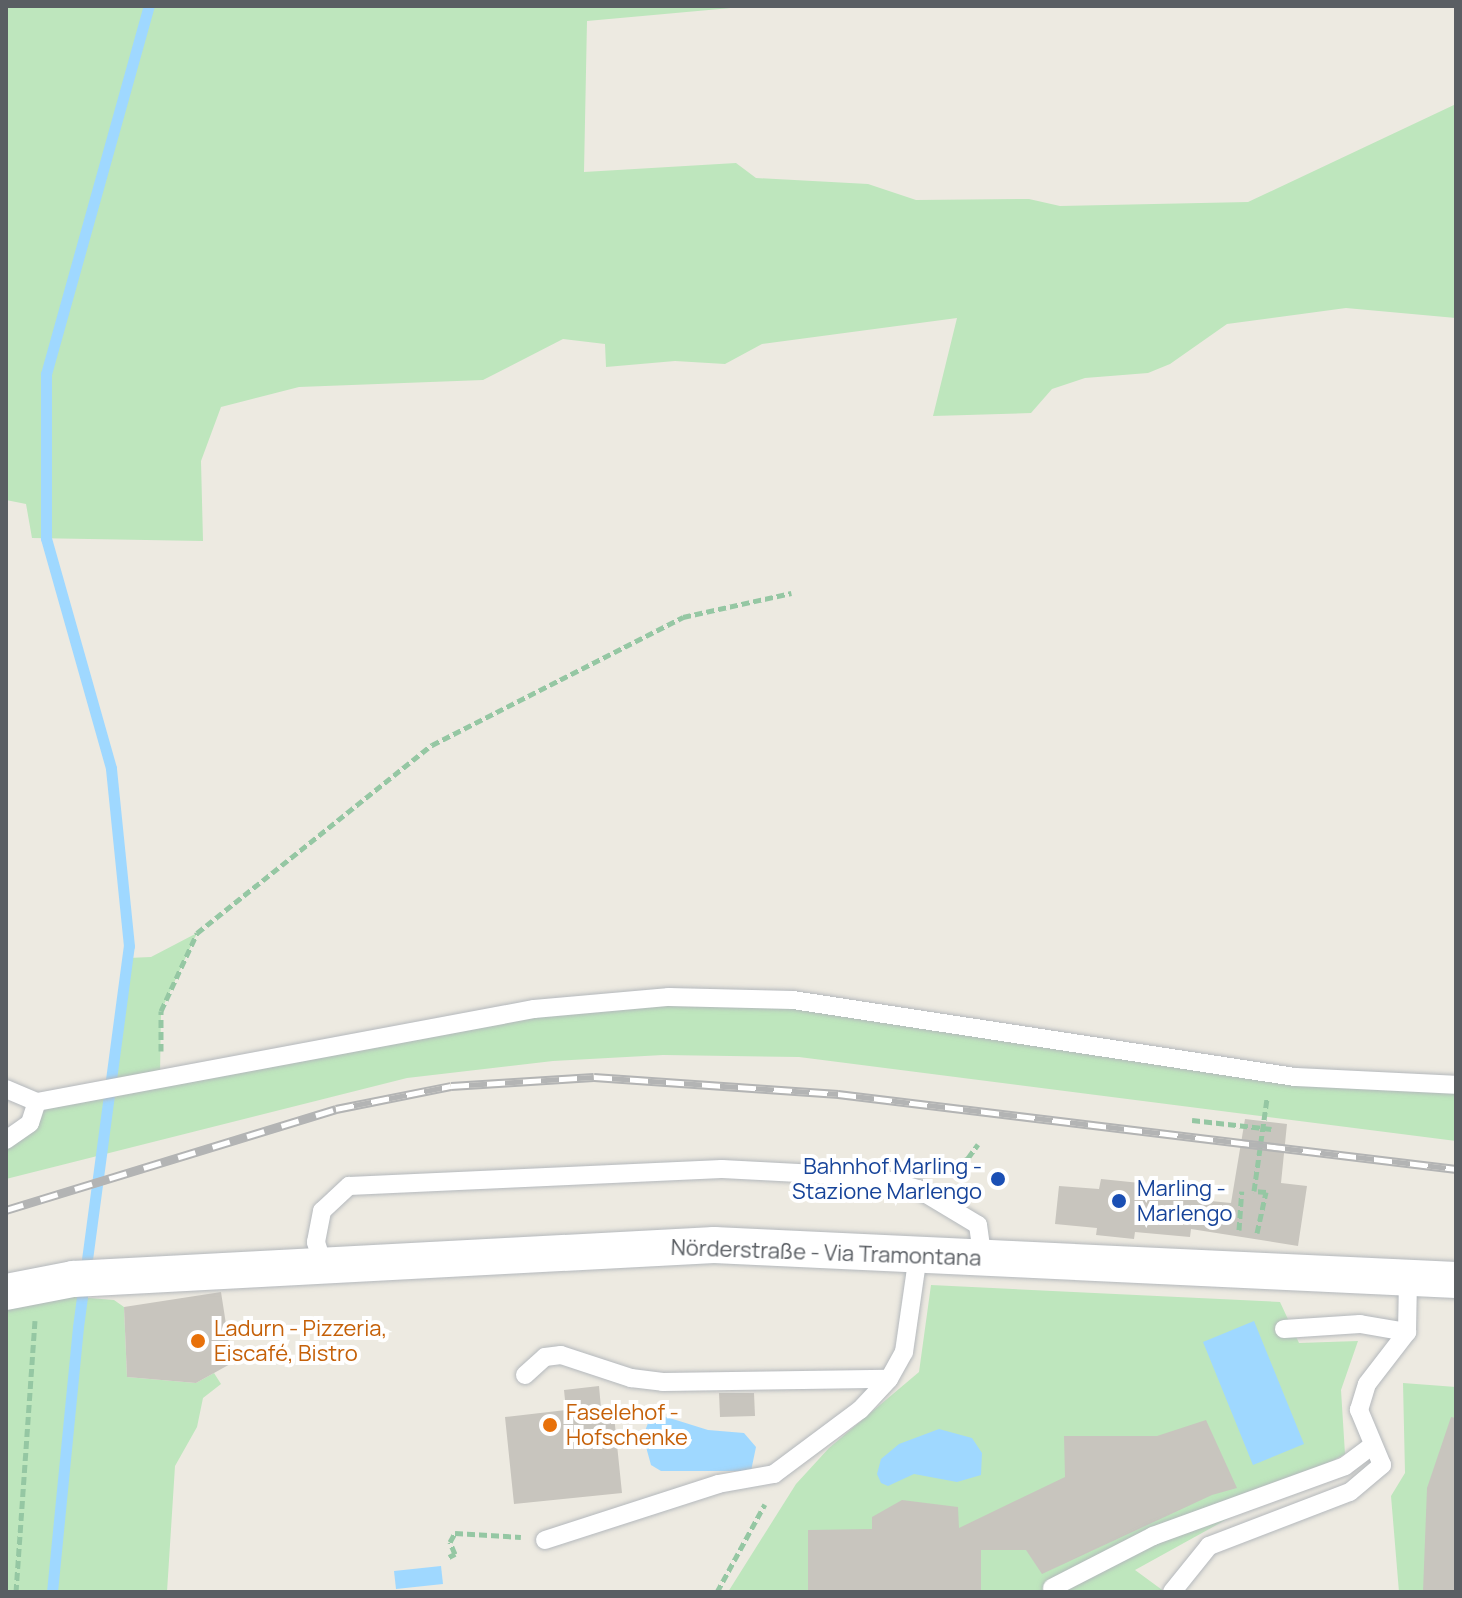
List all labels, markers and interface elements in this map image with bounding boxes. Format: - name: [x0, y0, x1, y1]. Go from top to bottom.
- place label: Bahnhof Marling - Stazione Marlengo: [792, 1153, 982, 1204]
- marker: Bahnhof Marling - Stazione Marlengo: [989, 1170, 1007, 1188]
- place label: Marling - Marlengo: [1137, 1175, 1232, 1226]
- marker: Marling - Marlengo: [1108, 1190, 1130, 1212]
- street label: Nörderstraße - Via Tramontana: [670, 1234, 982, 1272]
- place label: Ladurn - Pizzeria, Eiscafé, Bistro: [214, 1315, 387, 1366]
- marker: Ladurn - Pizzeria, Eiscafé, Bistro: [189, 1332, 207, 1350]
- place label: Faselehof - Hofschenke: [566, 1399, 688, 1450]
- marker: Faselehof - Hofschenke: [541, 1416, 559, 1434]

